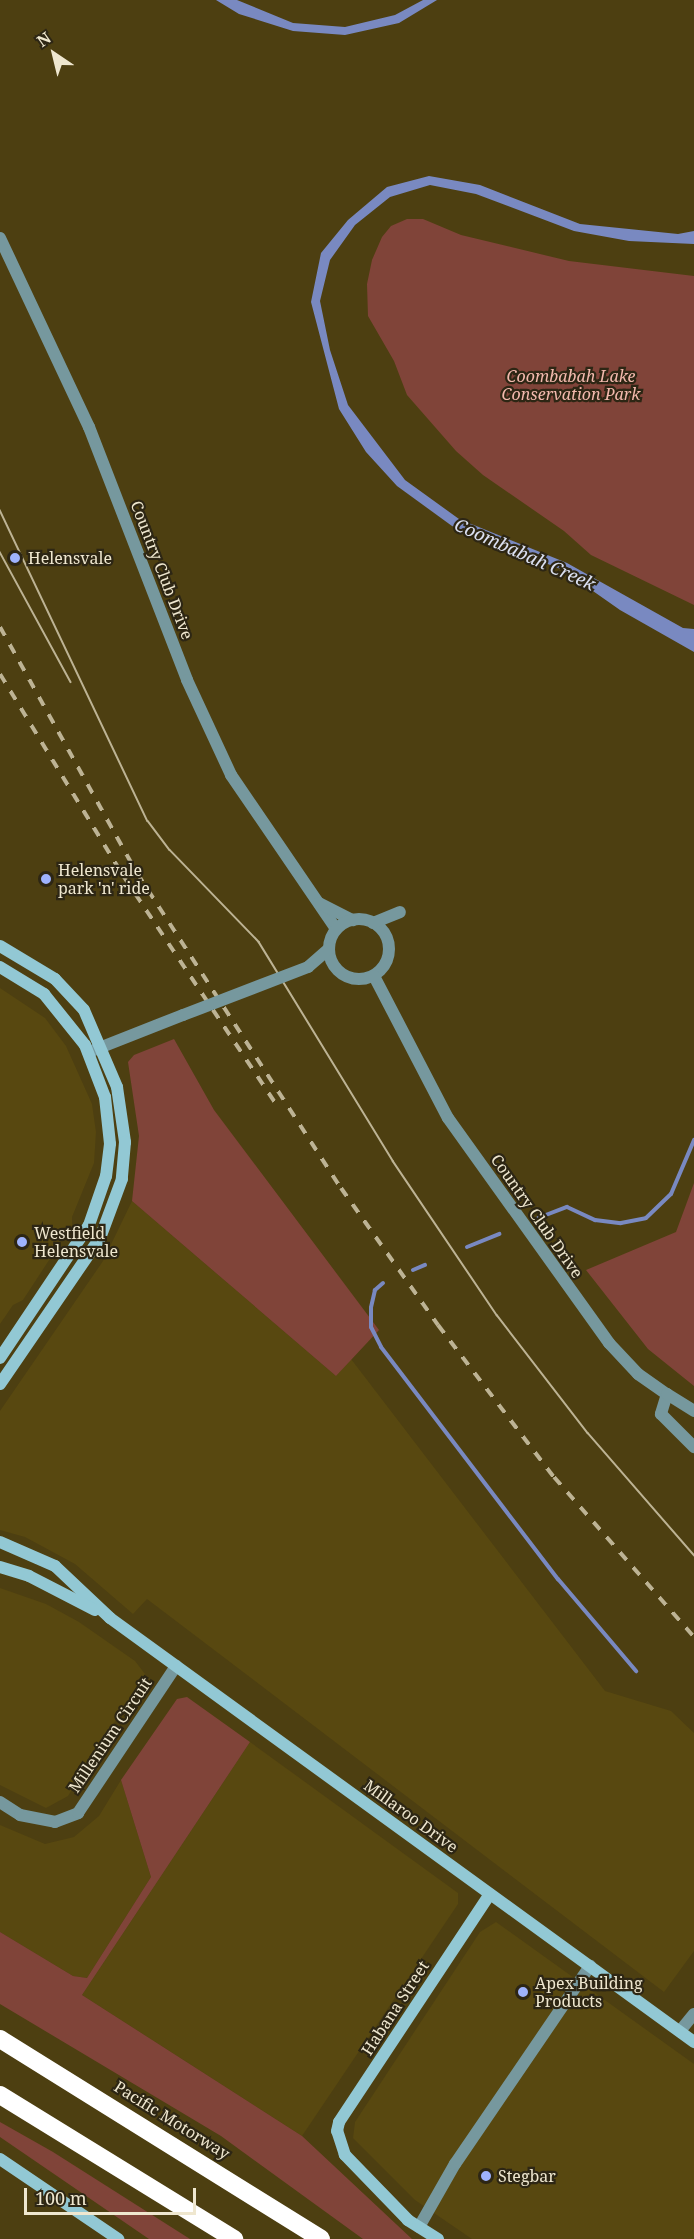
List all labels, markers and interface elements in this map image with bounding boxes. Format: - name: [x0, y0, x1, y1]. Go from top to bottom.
- north arrow: [24, 24, 84, 84]
- text: N: [32, 27, 55, 52]
- park label: Coombabah Lake Conservation Park: [502, 366, 640, 404]
- street label: Country Club Drive: [127, 498, 197, 642]
- water label: Coombabah Creek: [451, 513, 599, 595]
- place label: Helensvale: [28, 548, 112, 568]
- marker: Helensvale: [6, 549, 24, 567]
- place label: Helensvale park 'n' ride: [58, 860, 150, 898]
- marker: Helensvale park 'n' ride: [39, 872, 53, 886]
- street label: Country Club Drive: [487, 1150, 587, 1282]
- place label: Westfield Helensvale: [34, 1223, 118, 1261]
- marker: Westfield Helensvale: [15, 1235, 29, 1249]
- street label: Millenium Circuit: [64, 1674, 156, 1796]
- street label: Millaroo Drive: [360, 1776, 462, 1856]
- street label: Habana Street: [357, 1957, 433, 2059]
- place label: Apex Building Products: [535, 1973, 643, 2011]
- marker: Apex Building Products: [516, 1985, 530, 1999]
- street label: Pacific Motorway: [111, 2077, 233, 2163]
- place label: Stegbar: [498, 2166, 556, 2186]
- marker: Stegbar: [479, 2169, 493, 2183]
- scale bar: [27, 2176, 200, 2214]
- text: 100 m: [35, 2186, 87, 2210]

